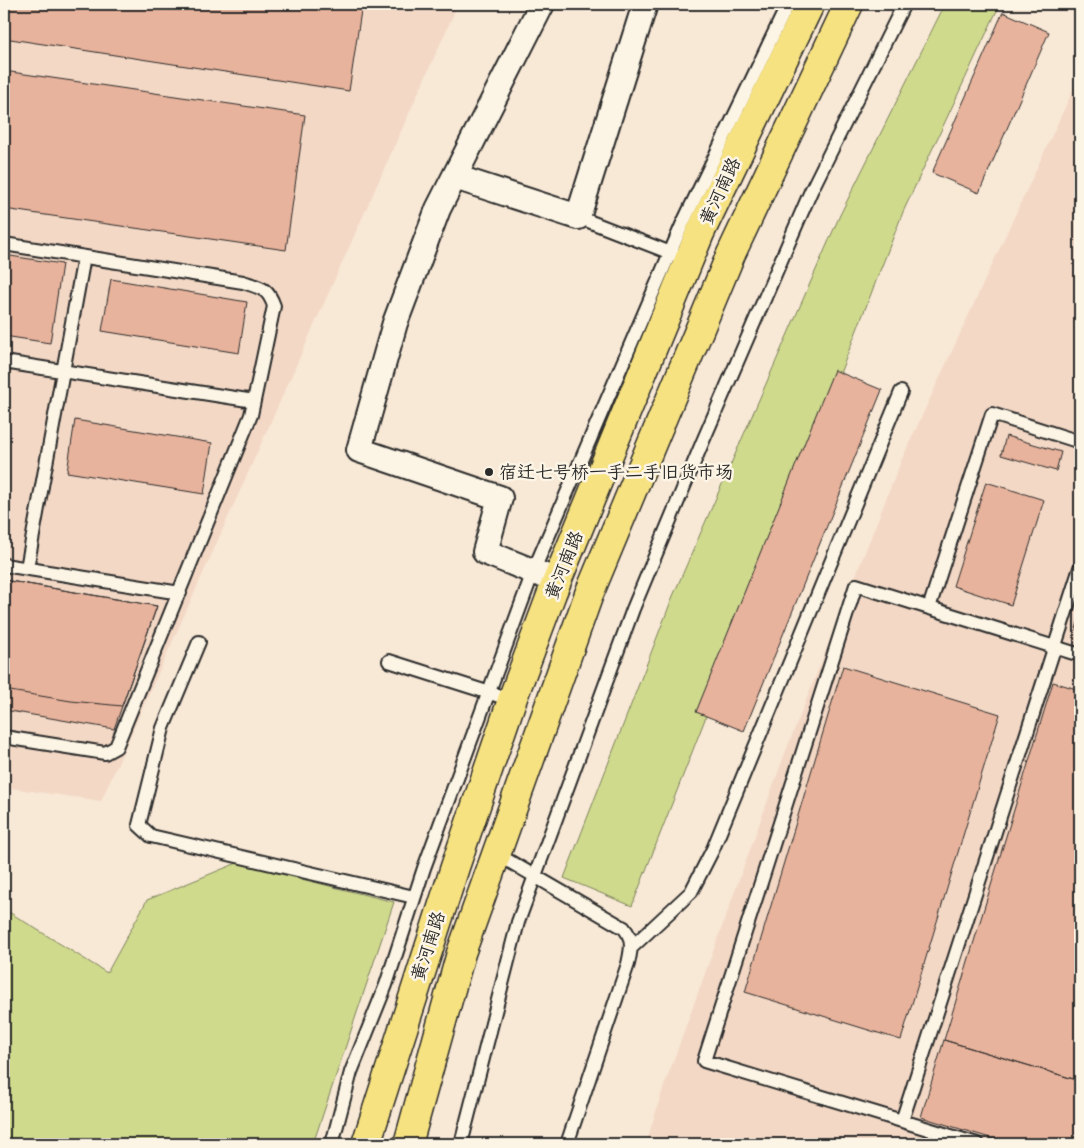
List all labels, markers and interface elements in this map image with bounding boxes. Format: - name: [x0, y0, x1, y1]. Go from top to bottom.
- street label: 黄河南路: [693, 153, 750, 230]
- place label: 宿迁七号桥一手二手旧货市场: [499, 459, 733, 488]
- marker: 宿迁七号桥一手二手旧货市场: [483, 466, 495, 478]
- street label: 黄河南路: [538, 527, 592, 604]
- street label: 黄河南路: [405, 908, 454, 985]

